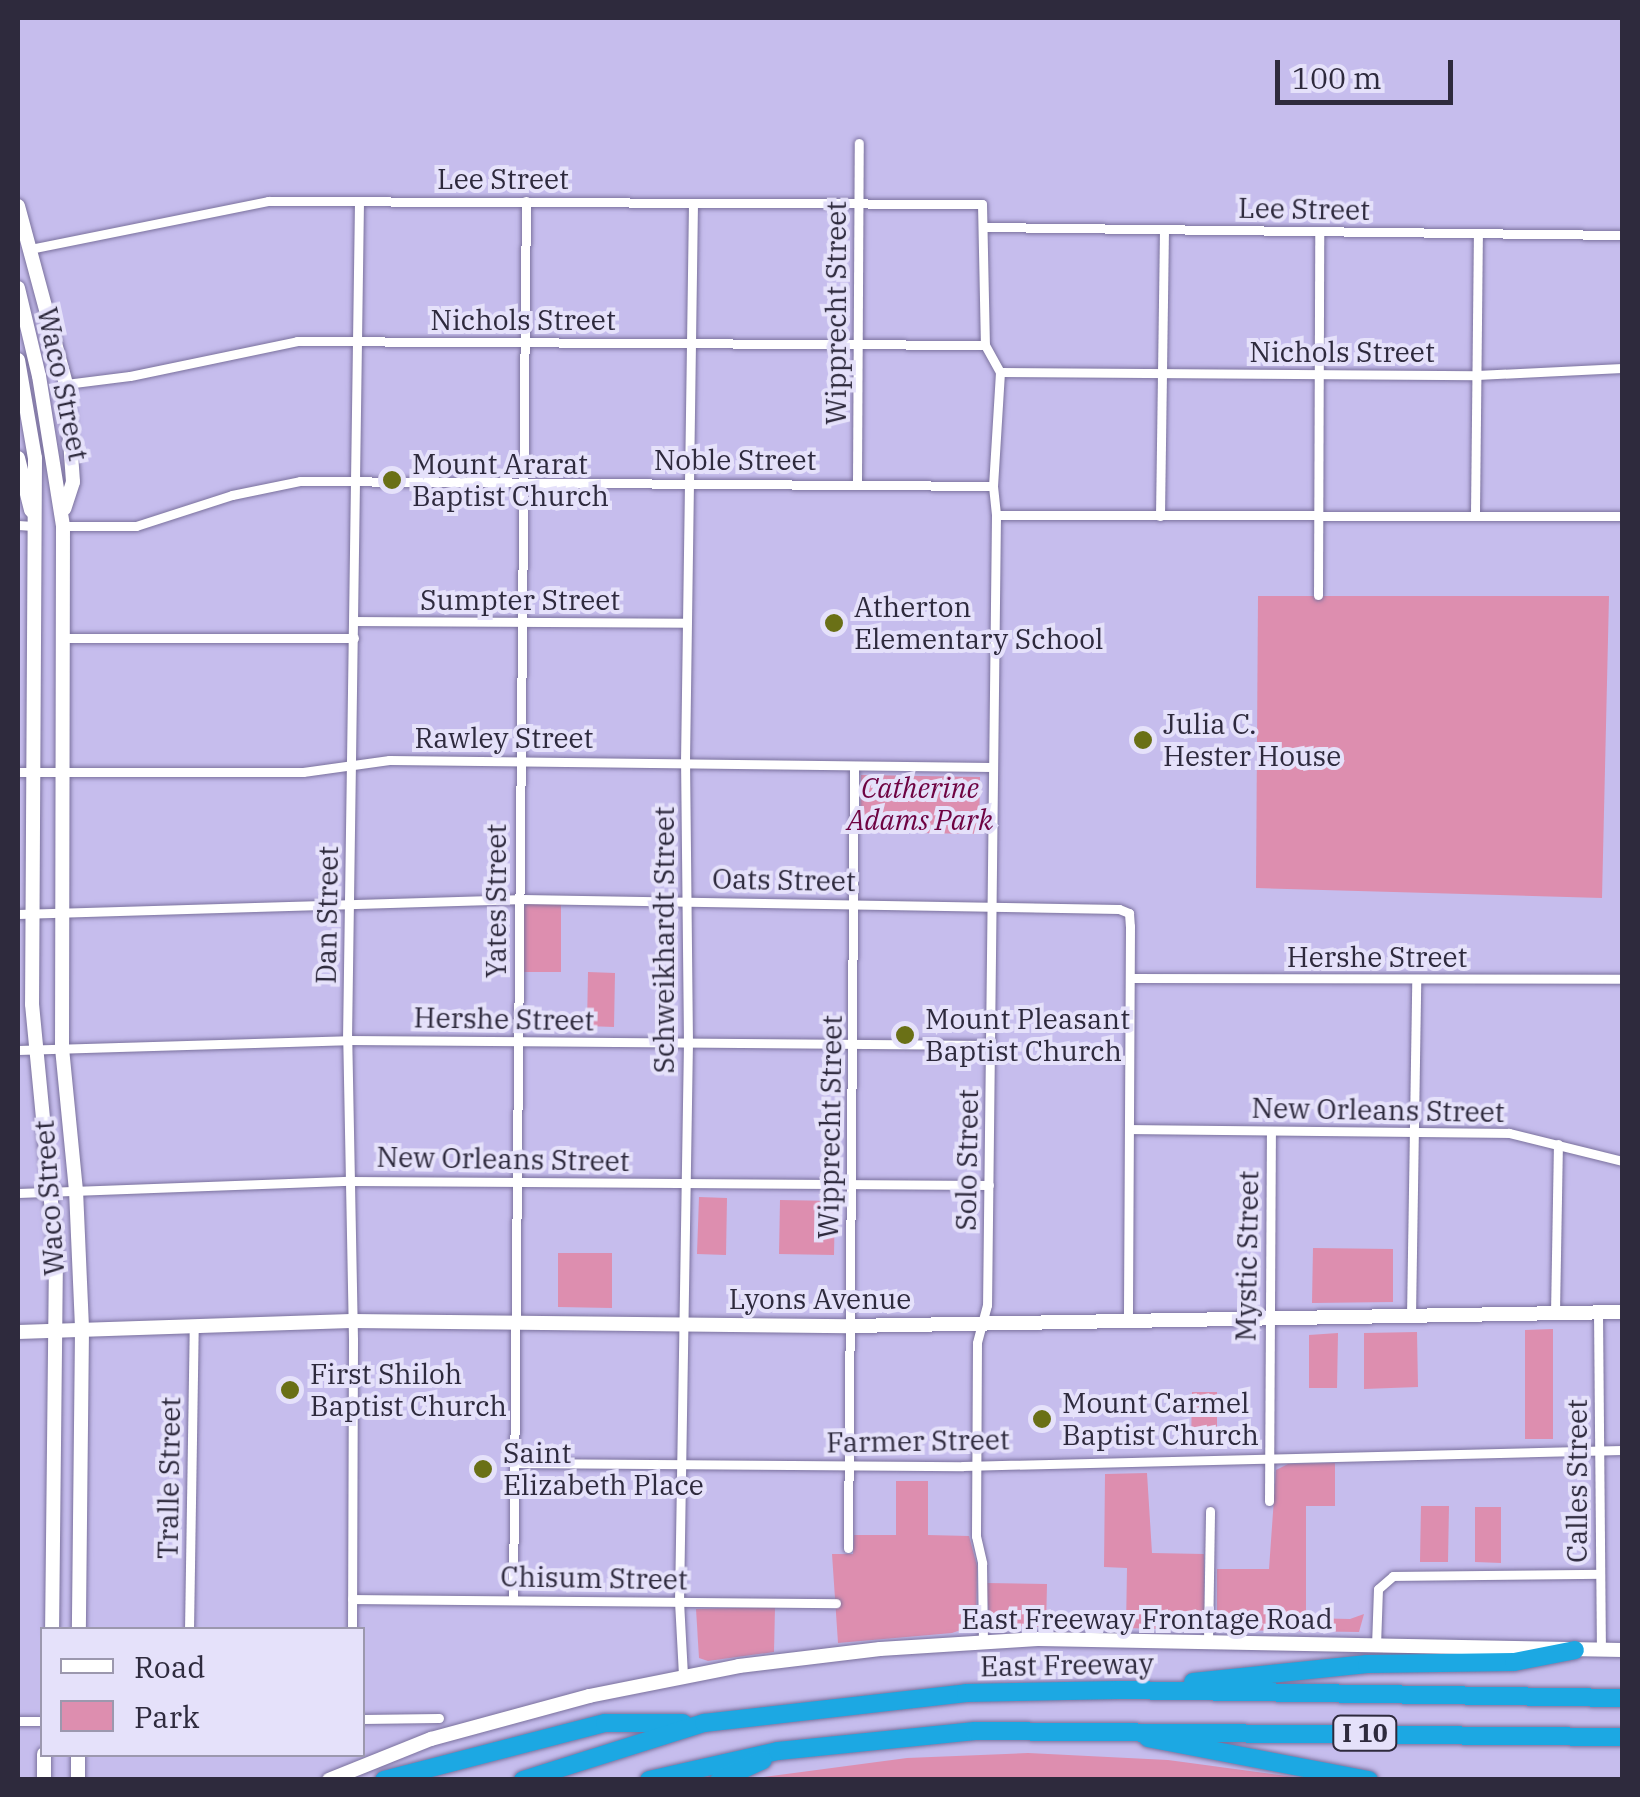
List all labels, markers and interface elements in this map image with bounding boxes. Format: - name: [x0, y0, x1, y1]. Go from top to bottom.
- scale bar: [1280, 40, 1458, 102]
- text: 100 m: [1292, 58, 1382, 97]
- street label: Lee Street: [437, 162, 569, 196]
- street label: Lee Street: [1238, 191, 1370, 227]
- street label: Wipprecht Street: [819, 201, 853, 425]
- street label: Nichols Street: [430, 303, 616, 337]
- street label: Waco Street: [30, 304, 96, 464]
- street label: Nichols Street: [1249, 335, 1435, 369]
- street label: Noble Street: [654, 443, 816, 477]
- place label: Mount Ararat Baptist Church: [412, 447, 609, 513]
- marker: Mount Ararat Baptist Church: [381, 469, 403, 491]
- street label: Sumpter Street: [420, 583, 620, 617]
- place label: Atherton Elementary School: [854, 590, 1103, 656]
- marker: Atherton Elementary School: [823, 612, 845, 634]
- place label: Julia C. Hester House: [1163, 707, 1341, 773]
- street label: Rawley Street: [414, 721, 594, 755]
- marker: Julia C. Hester House: [1132, 729, 1154, 751]
- park label: Catherine Adams Park: [847, 771, 993, 837]
- street label: Schweikhardt Street: [647, 806, 681, 1074]
- street label: Yates Street: [479, 824, 513, 978]
- street label: Dan Street: [309, 846, 345, 984]
- street label: Oats Street: [712, 862, 856, 898]
- street label: Hershe Street: [1287, 940, 1467, 974]
- street label: Hershe Street: [413, 1001, 595, 1037]
- place label: Mount Pleasant Baptist Church: [925, 1002, 1130, 1068]
- street label: Wipprecht Street: [811, 1015, 849, 1239]
- marker: Mount Pleasant Baptist Church: [894, 1024, 916, 1046]
- street label: Solo Street: [949, 1089, 985, 1231]
- street label: New Orleans Street: [1251, 1091, 1505, 1129]
- street label: Waco Street: [27, 1119, 71, 1277]
- street label: New Orleans Street: [376, 1140, 630, 1178]
- street label: Mystic Street: [1229, 1170, 1265, 1342]
- street label: Lyons Avenue: [729, 1282, 911, 1316]
- place label: First Shiloh Baptist Church: [310, 1357, 507, 1423]
- marker: First Shiloh Baptist Church: [279, 1379, 301, 1401]
- place label: Mount Carmel Baptist Church: [1062, 1386, 1259, 1452]
- street label: Tralle Street: [151, 1396, 187, 1560]
- street label: Calles Street: [1560, 1399, 1594, 1563]
- marker: Mount Carmel Baptist Church: [1031, 1408, 1053, 1430]
- street label: Farmer Street: [826, 1423, 1010, 1459]
- place label: Saint Elizabeth Place: [503, 1436, 704, 1502]
- marker: Saint Elizabeth Place: [472, 1458, 494, 1480]
- street label: Chisum Street: [500, 1560, 688, 1596]
- street label: East Freeway Frontage Road: [961, 1602, 1333, 1636]
- legend: [40, 1627, 365, 1757]
- text: Road: [134, 1647, 206, 1686]
- street label: East Freeway: [980, 1647, 1154, 1683]
- text: Park: [134, 1697, 200, 1736]
- road number: I 10: [1330, 1713, 1400, 1753]

